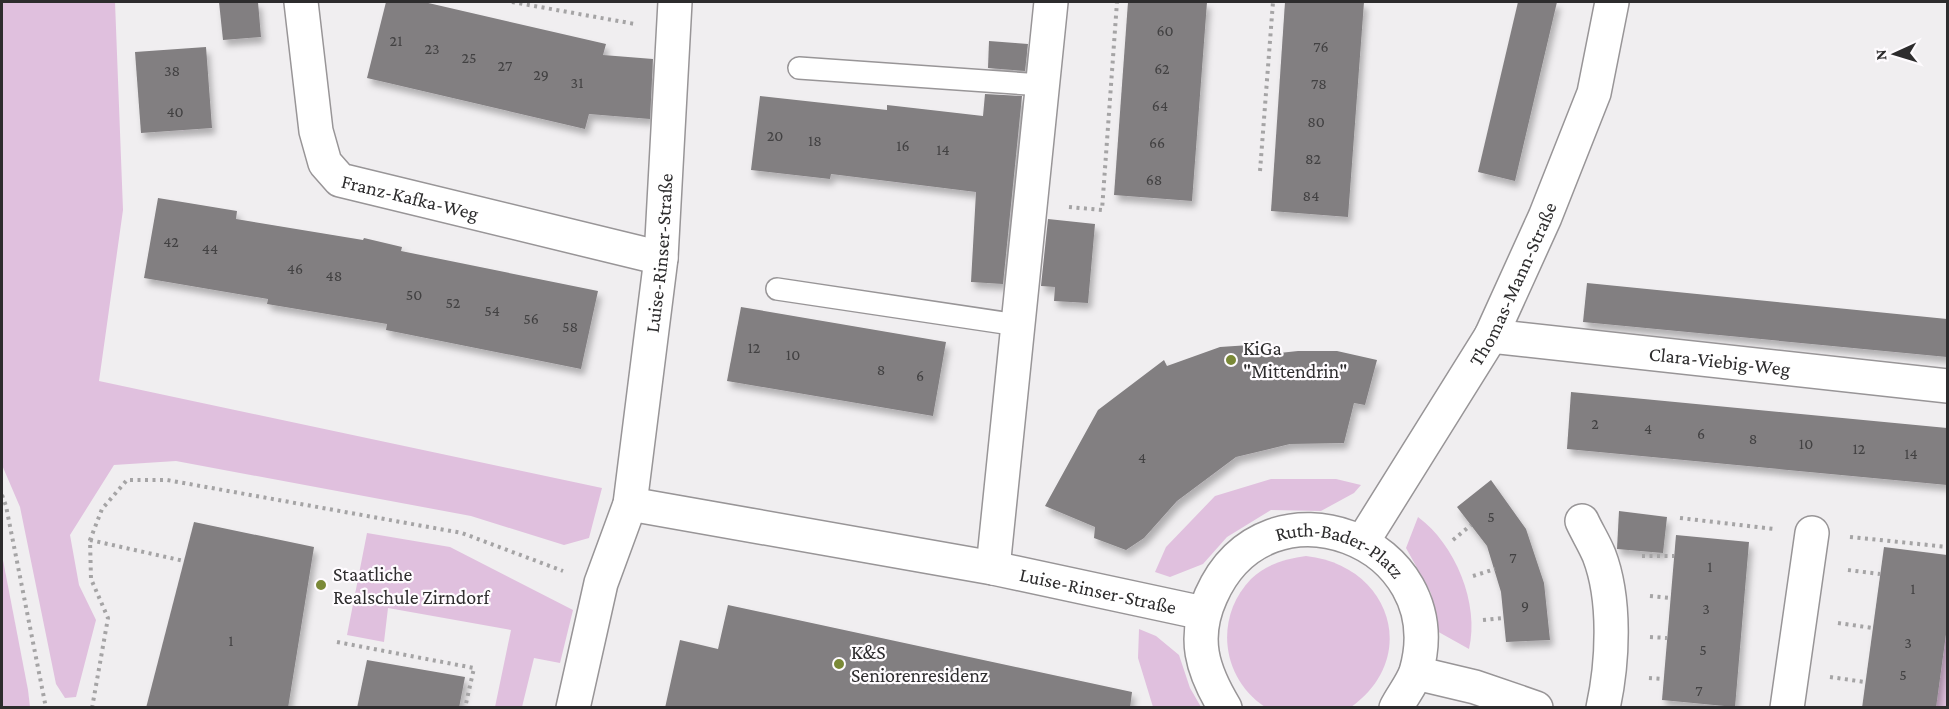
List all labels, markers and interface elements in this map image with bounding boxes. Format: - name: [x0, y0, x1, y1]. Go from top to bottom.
- house number: 60: [1156, 22, 1174, 39]
- north arrow: [1865, 24, 1925, 84]
- house number: 21: [390, 32, 402, 49]
- house number: 76: [1313, 38, 1329, 55]
- house number: 23: [424, 40, 440, 57]
- house number: 25: [461, 49, 477, 66]
- text: N: [1872, 49, 1889, 61]
- house number: 27: [498, 57, 513, 74]
- house number: 62: [1154, 60, 1170, 77]
- house number: 38: [164, 62, 180, 79]
- house number: 29: [533, 66, 549, 83]
- house number: 31: [571, 74, 583, 91]
- house number: 78: [1311, 75, 1327, 92]
- house number: 64: [1152, 97, 1168, 114]
- house number: 40: [166, 103, 184, 120]
- house number: 80: [1307, 113, 1325, 130]
- house number: 20: [767, 127, 783, 144]
- house number: 18: [808, 132, 822, 149]
- house number: 66: [1149, 134, 1165, 151]
- house number: 16: [896, 137, 910, 154]
- house number: 14: [936, 141, 950, 158]
- house number: 82: [1305, 150, 1321, 167]
- street label: Franz-Kafka-Weg: [339, 170, 481, 225]
- house number: 68: [1146, 171, 1162, 188]
- street label: Luise-Rinser-Straße: [641, 173, 677, 334]
- house number: 84: [1303, 187, 1319, 204]
- street label: Thomas-Mann-Straße: [1464, 199, 1561, 370]
- house number: 42: [163, 233, 179, 250]
- house number: 44: [202, 240, 218, 257]
- house number: 46: [287, 260, 303, 277]
- house number: 48: [326, 267, 342, 284]
- house number: 50: [406, 286, 422, 303]
- house number: 52: [446, 294, 461, 311]
- house number: 54: [484, 302, 500, 319]
- house number: 56: [523, 310, 539, 327]
- house number: 58: [562, 318, 578, 335]
- place label: KiGa "Mittendrin": [1243, 337, 1347, 382]
- house number: 12: [748, 339, 761, 356]
- street label: Clara-Viebig-Weg: [1648, 342, 1792, 381]
- house number: 10: [786, 346, 800, 363]
- marker: KiGa "Mittendrin": [1224, 353, 1238, 367]
- house number: 8: [877, 361, 885, 378]
- house number: 6: [916, 367, 924, 384]
- house number: 2: [1591, 415, 1599, 432]
- house number: 4: [1644, 420, 1652, 437]
- house number: 6: [1697, 425, 1705, 442]
- house number: 8: [1749, 430, 1757, 447]
- house number: 10: [1799, 435, 1813, 452]
- house number: 12: [1853, 440, 1866, 457]
- house number: 14: [1904, 445, 1918, 462]
- house number: 4: [1138, 449, 1146, 466]
- house number: 5: [1487, 508, 1495, 525]
- street label: Ruth-Bader-Platz: [1273, 519, 1409, 582]
- house number: 7: [1509, 549, 1517, 566]
- house number: 1: [1707, 558, 1713, 575]
- place label: Staatliche Realschule Zirndorf: [333, 563, 490, 608]
- street label: Luise-Rinser-Straße: [1018, 563, 1179, 618]
- marker: Staatliche Realschule Zirndorf: [314, 578, 328, 592]
- house number: 1: [1910, 580, 1916, 597]
- house number: 9: [1521, 597, 1529, 614]
- house number: 3: [1702, 600, 1710, 617]
- house number: 1: [228, 632, 234, 649]
- house number: 3: [1904, 634, 1912, 651]
- place label: K&S Seniorenresidenz: [851, 641, 988, 686]
- house number: 5: [1699, 641, 1707, 658]
- marker: K&S Seniorenresidenz: [832, 657, 846, 671]
- house number: 5: [1899, 666, 1907, 683]
- house number: 7: [1695, 682, 1703, 699]

